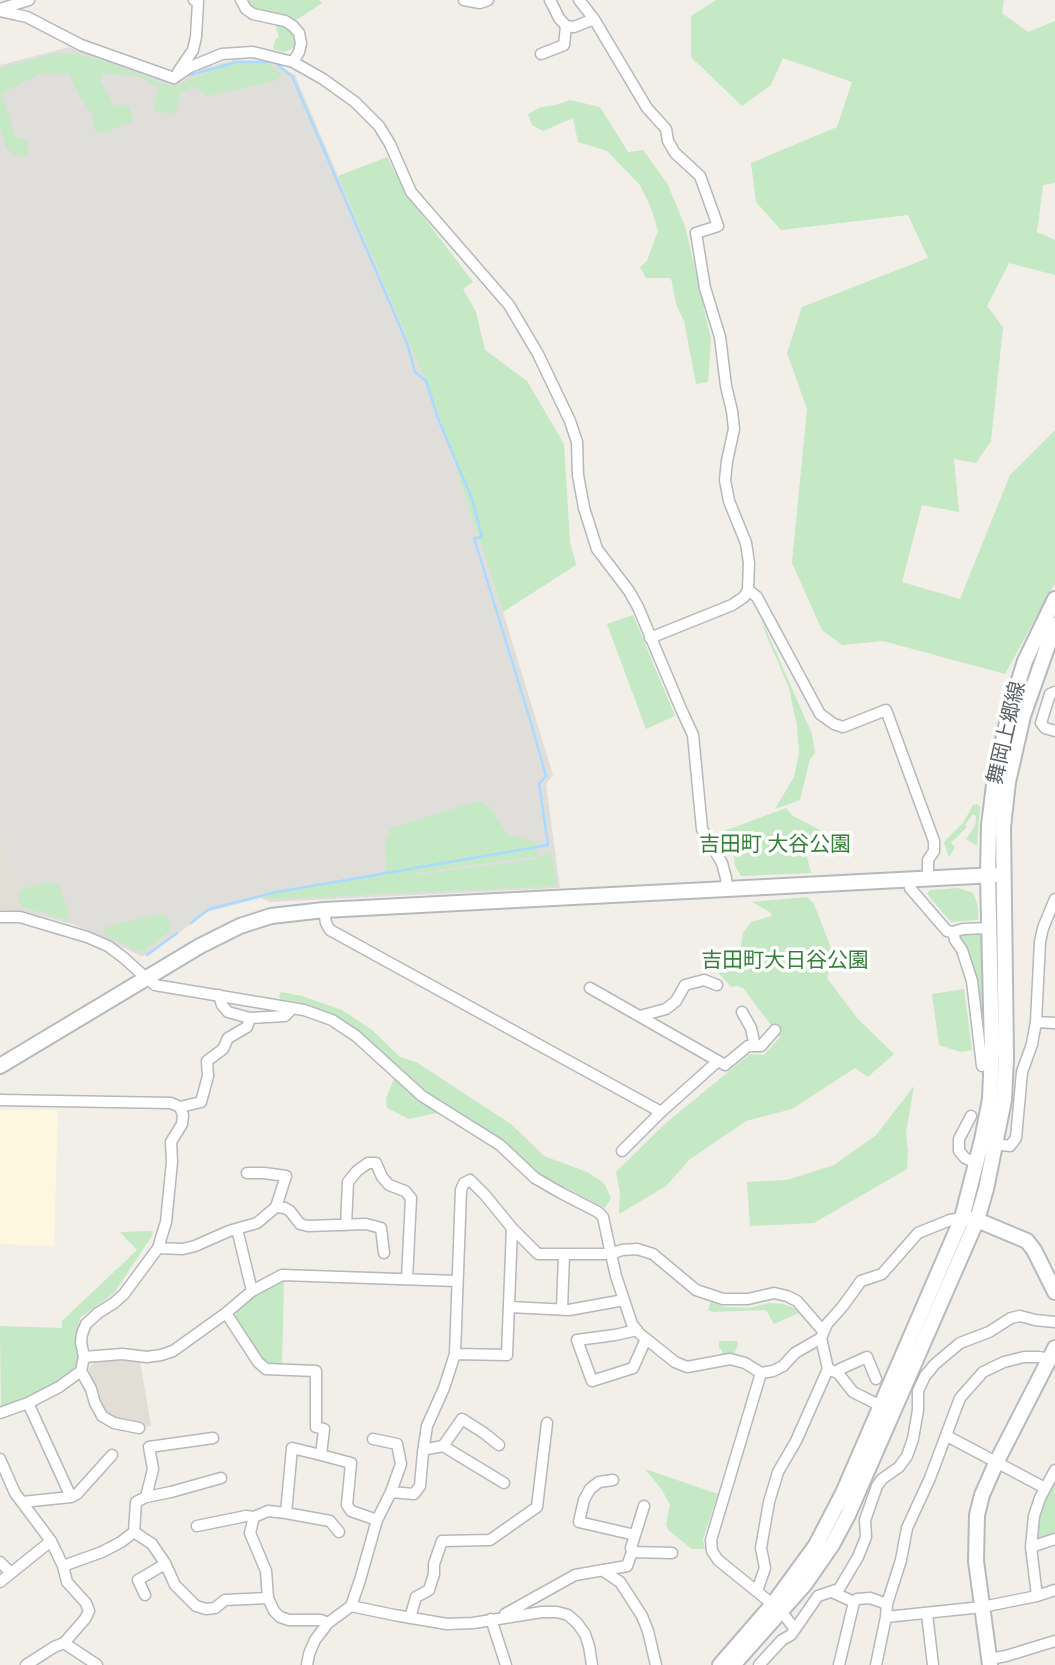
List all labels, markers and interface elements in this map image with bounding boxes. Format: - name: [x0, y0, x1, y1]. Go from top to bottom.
- street label: 舞岡上郷線: [983, 679, 1031, 787]
- park label: 吉田町 大谷公園: [699, 832, 851, 858]
- park label: 吉田町大日谷公園: [701, 948, 869, 974]

